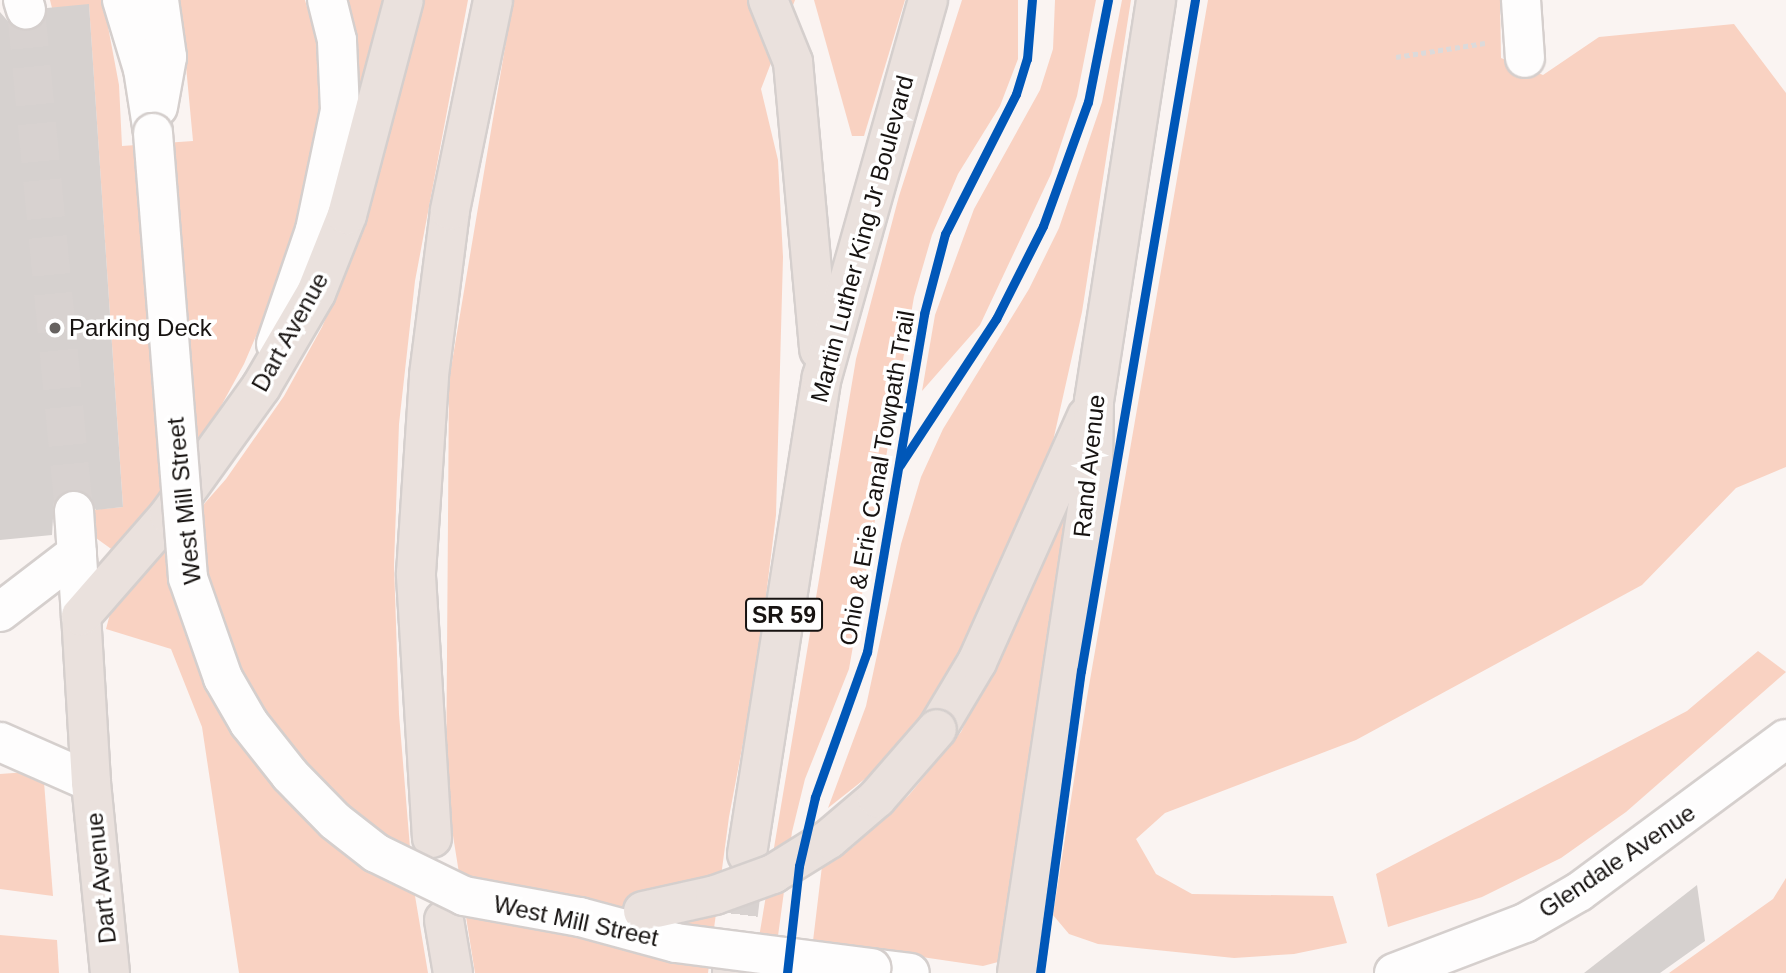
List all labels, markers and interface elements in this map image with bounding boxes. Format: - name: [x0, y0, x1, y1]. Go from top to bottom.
- street label: Martin Luther King Jr Boulevard: [804, 72, 920, 406]
- street label: Dart Avenue: [245, 267, 335, 397]
- street label: Ohio & Erie Canal Towpath Trail: [833, 308, 921, 648]
- place label: Parking Deck: [69, 314, 212, 342]
- marker: Parking Deck: [47, 320, 63, 336]
- street label: Rand Avenue: [1067, 392, 1111, 540]
- street label: West Mill Street: [161, 416, 207, 586]
- road number: SR 59: [744, 596, 824, 635]
- street label: Glendale Avenue: [1533, 798, 1701, 924]
- street label: Dart Avenue: [80, 810, 122, 946]
- street label: West Mill Street: [491, 889, 661, 953]

